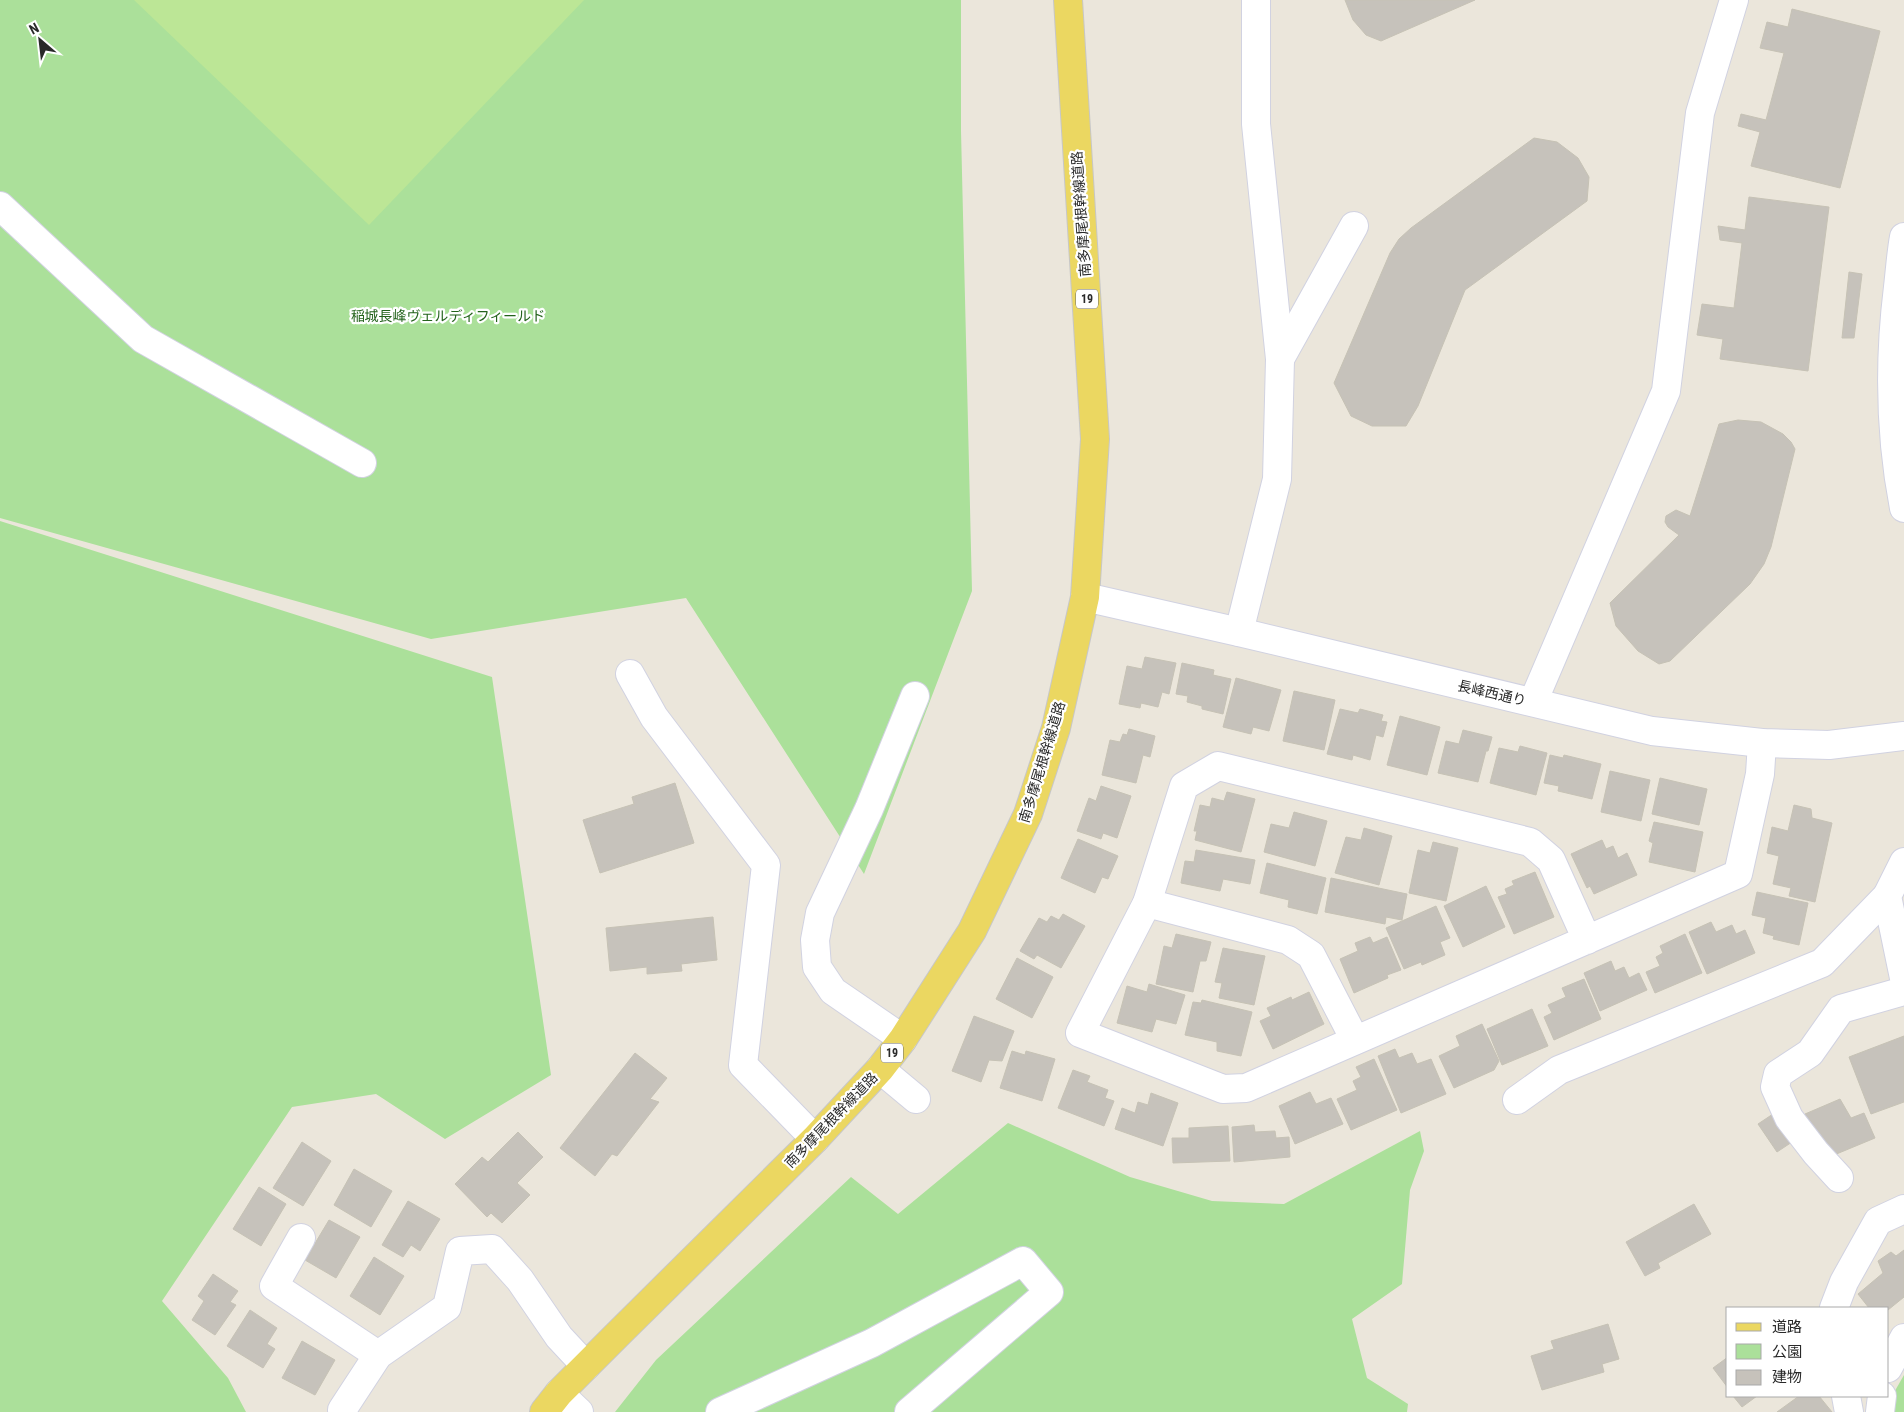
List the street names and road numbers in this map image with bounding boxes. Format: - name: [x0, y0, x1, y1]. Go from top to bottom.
- street label: 南多摩尾根幹線道路: [1069, 151, 1093, 277]
- road number: 19: [1076, 290, 1098, 308]
- street label: 長峰西通り: [1456, 677, 1528, 709]
- street label: 南多摩尾根幹線道路: [1016, 699, 1068, 825]
- road number: 19: [881, 1044, 903, 1062]
- street label: 南多摩尾根幹線道路: [781, 1069, 881, 1171]

